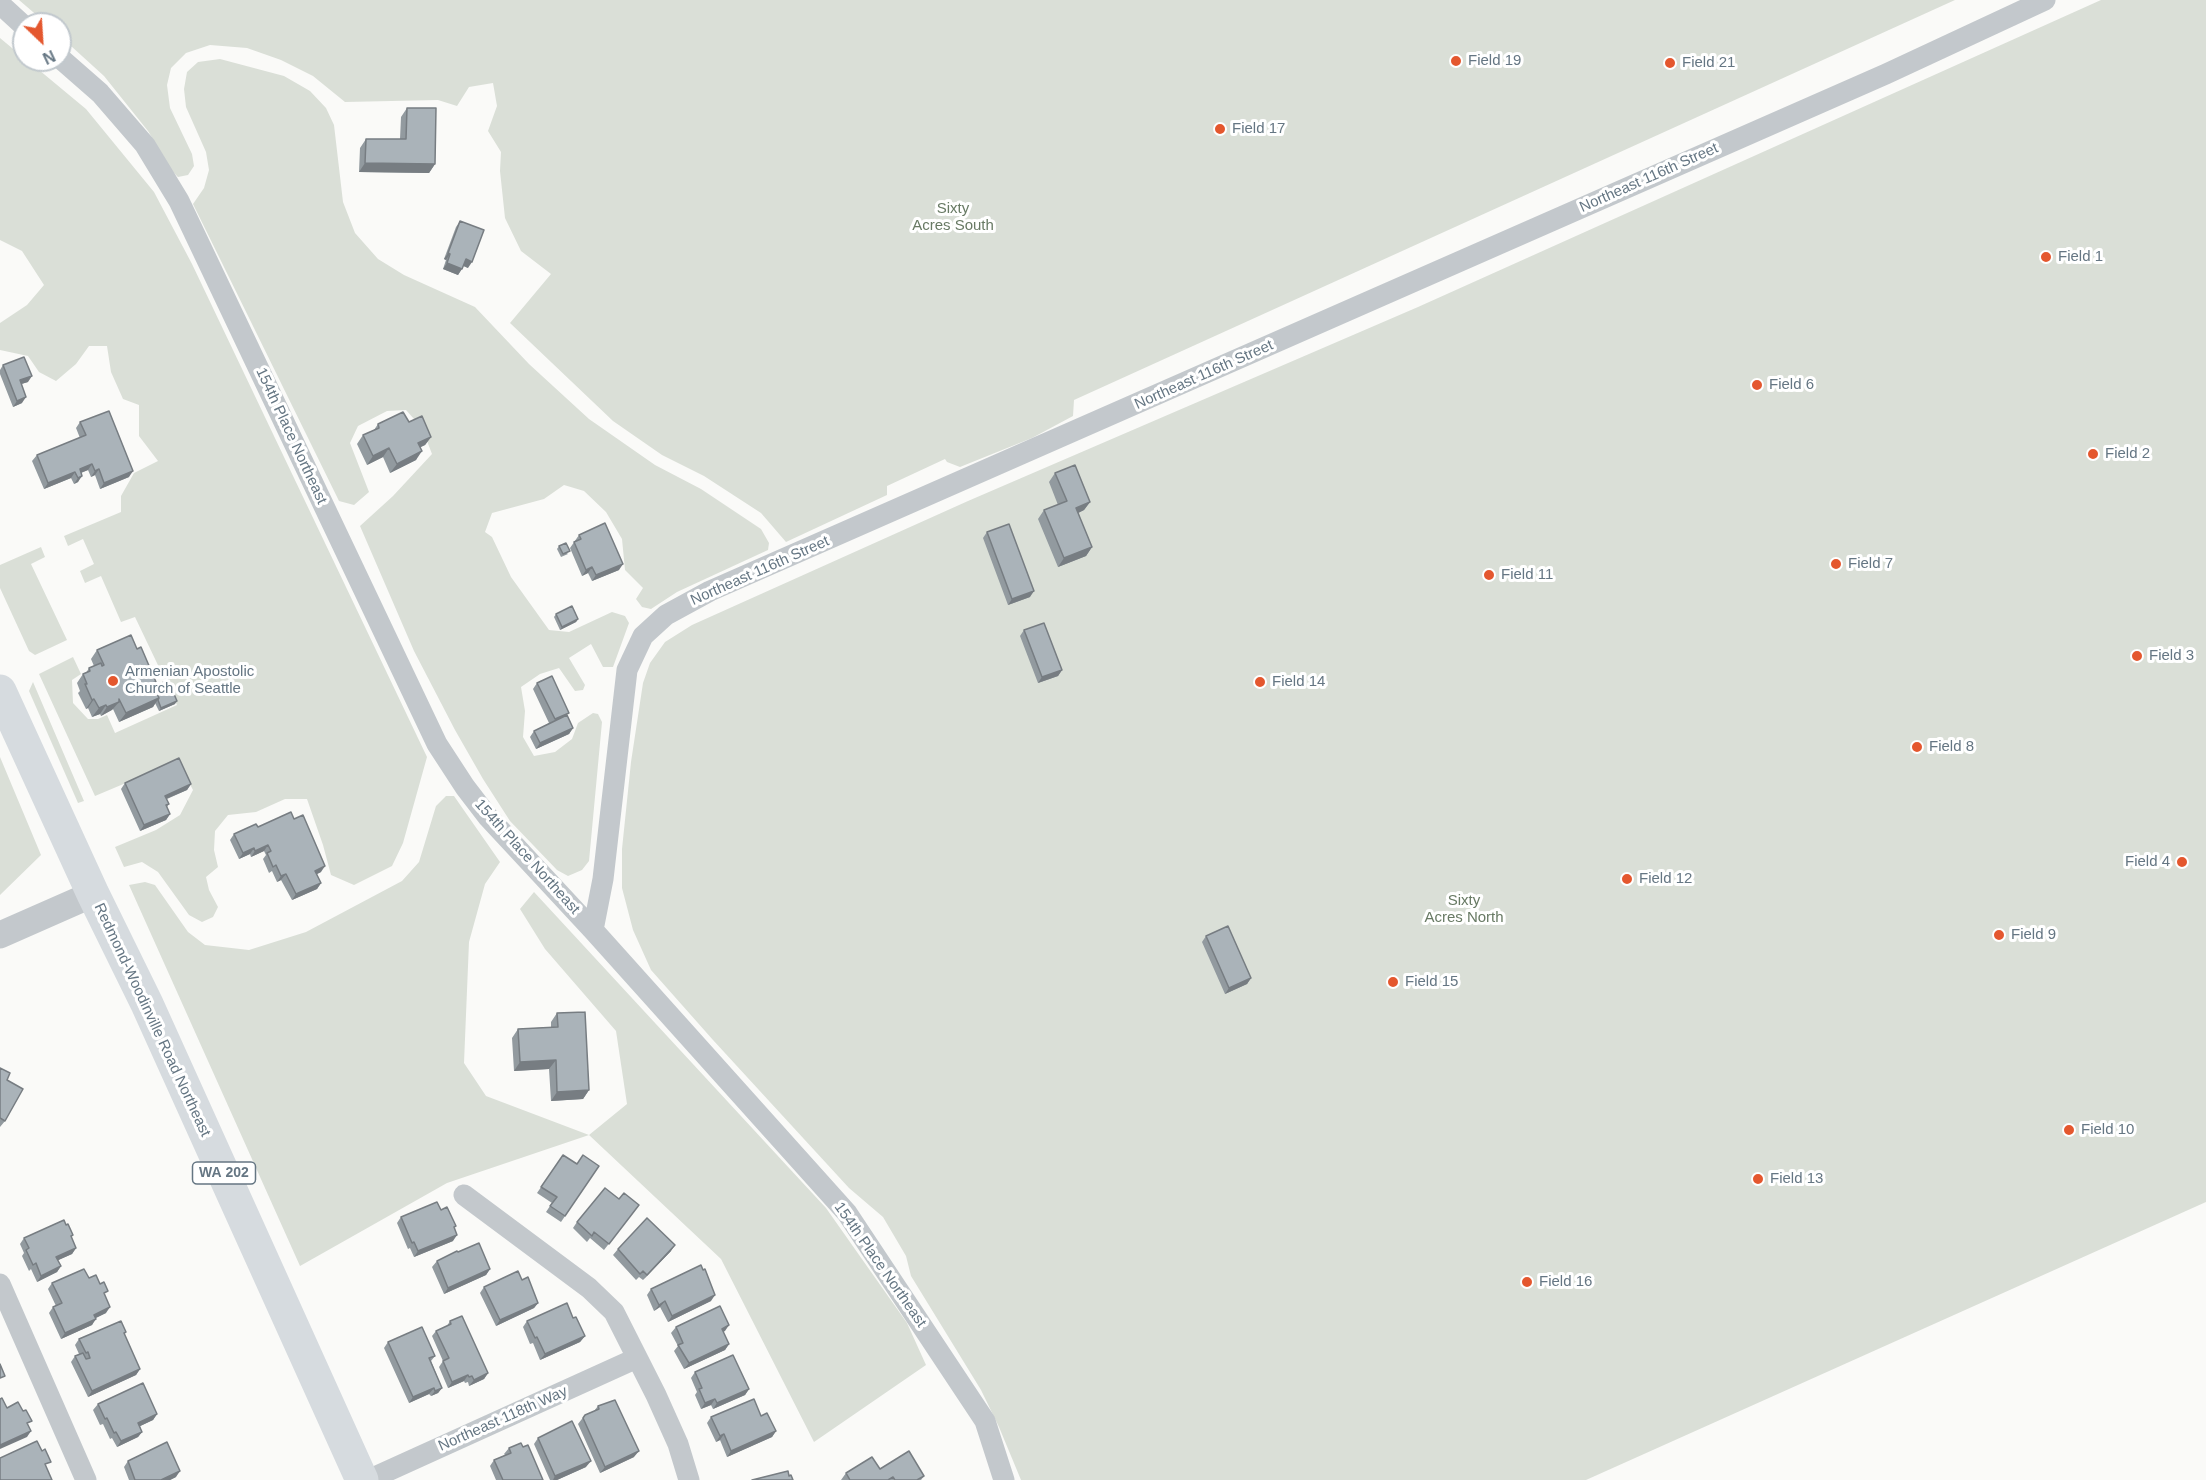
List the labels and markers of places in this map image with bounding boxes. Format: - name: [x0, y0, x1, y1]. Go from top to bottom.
- place label: Field 19: [1468, 52, 1521, 70]
- marker: Field 19: [1449, 54, 1463, 68]
- place label: Field 21: [1682, 54, 1735, 72]
- marker: Field 21: [1663, 56, 1677, 70]
- place label: Field 17: [1232, 120, 1285, 138]
- marker: Field 17: [1213, 122, 1227, 136]
- place label: Field 1: [2058, 248, 2103, 266]
- marker: Field 1: [2039, 250, 2053, 264]
- place label: Field 6: [1769, 376, 1814, 394]
- marker: Field 6: [1750, 378, 1764, 392]
- place label: Field 2: [2105, 445, 2150, 463]
- marker: Field 2: [2086, 447, 2100, 461]
- place label: Field 7: [1848, 555, 1893, 573]
- marker: Field 7: [1829, 557, 1843, 571]
- place label: Field 11: [1501, 566, 1553, 584]
- marker: Field 11: [1482, 568, 1496, 582]
- place label: Field 3: [2149, 647, 2194, 665]
- marker: Field 3: [2130, 649, 2144, 663]
- place label: Armenian Apostolic Church of Seattle: [125, 663, 254, 698]
- place label: Field 14: [1272, 673, 1325, 691]
- marker: Armenian Apostolic Church of Seattle: [106, 674, 120, 688]
- marker: Field 14: [1253, 675, 1267, 689]
- place label: Field 8: [1929, 738, 1974, 756]
- marker: Field 8: [1910, 740, 1924, 754]
- place label: Field 4: [2125, 853, 2170, 871]
- marker: Field 4: [2175, 855, 2189, 869]
- place label: Field 12: [1639, 870, 1692, 888]
- marker: Field 12: [1620, 872, 1634, 886]
- place label: Field 9: [2011, 926, 2056, 944]
- marker: Field 9: [1992, 928, 2006, 942]
- place label: Field 15: [1405, 973, 1458, 991]
- marker: Field 15: [1386, 975, 1400, 989]
- place label: Field 10: [2081, 1121, 2134, 1139]
- marker: Field 10: [2062, 1123, 2076, 1137]
- place label: Field 13: [1770, 1170, 1823, 1188]
- marker: Field 13: [1751, 1172, 1765, 1186]
- place label: Field 16: [1539, 1273, 1592, 1291]
- marker: Field 16: [1520, 1275, 1534, 1289]

